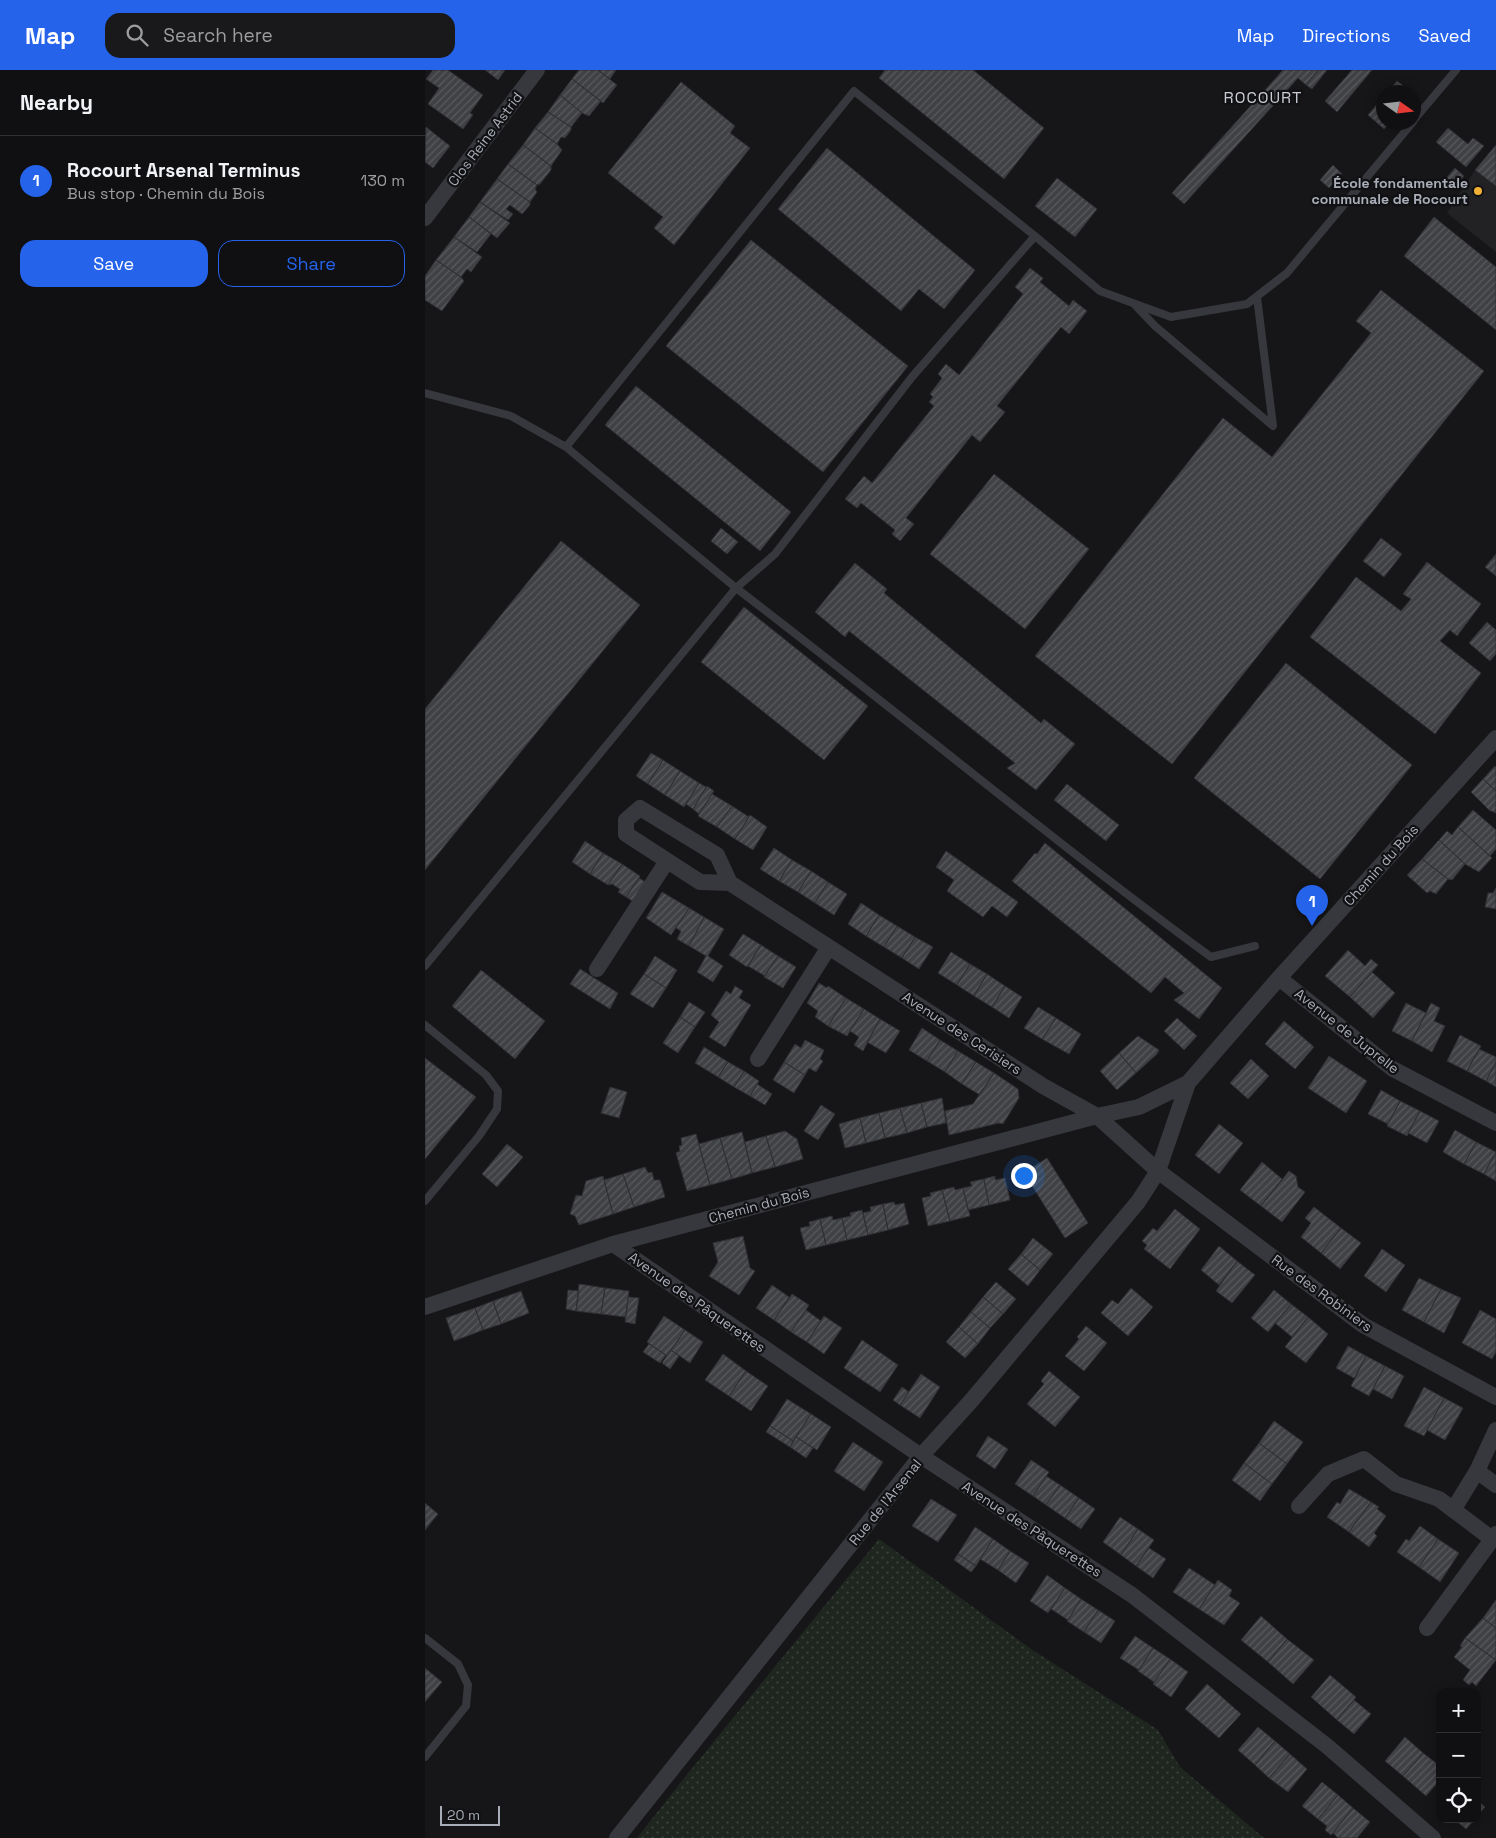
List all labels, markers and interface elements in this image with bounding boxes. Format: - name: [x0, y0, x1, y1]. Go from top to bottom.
- search box: [105, 13, 455, 58]
- text: Map: [25, 20, 75, 51]
- icon: search: [123, 21, 151, 49]
- text: Search here: [163, 23, 273, 48]
- text: Map: [1237, 24, 1274, 47]
- text: Directions: [1302, 24, 1391, 47]
- text: Saved: [1419, 24, 1471, 47]
- north arrow: [1376, 85, 1421, 130]
- district label: ROCOURT: [1224, 87, 1302, 108]
- street label: Clos Reine Astrid: [444, 88, 526, 190]
- text: Nearby: [20, 89, 93, 116]
- text: Rocourt Arsenal Terminus: [67, 158, 301, 183]
- text: 1: [32, 170, 40, 191]
- text: 130 m: [361, 170, 405, 191]
- place label: École fondamentale communale de Rocourt: [1311, 174, 1468, 208]
- text: Bus stop · Chemin du Bois: [67, 183, 265, 204]
- marker: École fondamentale communale de Rocourt: [1472, 185, 1484, 197]
- button: Save: [20, 240, 208, 287]
- button: Share: [218, 240, 405, 287]
- street label: Chemin du Bois: [1340, 821, 1422, 909]
- pin: 1: [1296, 885, 1328, 926]
- street label: Avenue de Juprelle: [1291, 985, 1403, 1077]
- street label: Avenue des Cerisiers: [899, 988, 1025, 1078]
- your location: [1011, 1163, 1037, 1189]
- street label: Chemin du Bois: [707, 1183, 811, 1227]
- street label: Avenue des Pâquerettes: [625, 1248, 769, 1356]
- street label: Rue des Robiniers: [1268, 1250, 1376, 1336]
- street label: Rue de l'Arsenal: [845, 1455, 925, 1549]
- street label: Avenue des Pâquerettes: [959, 1477, 1105, 1581]
- map controls: [1436, 1688, 1481, 1823]
- button: +: [1436, 1688, 1481, 1733]
- button: −: [1436, 1733, 1481, 1778]
- button: locate: [1436, 1778, 1481, 1823]
- scale bar: [440, 1803, 500, 1826]
- text: 20 m: [447, 1806, 480, 1824]

